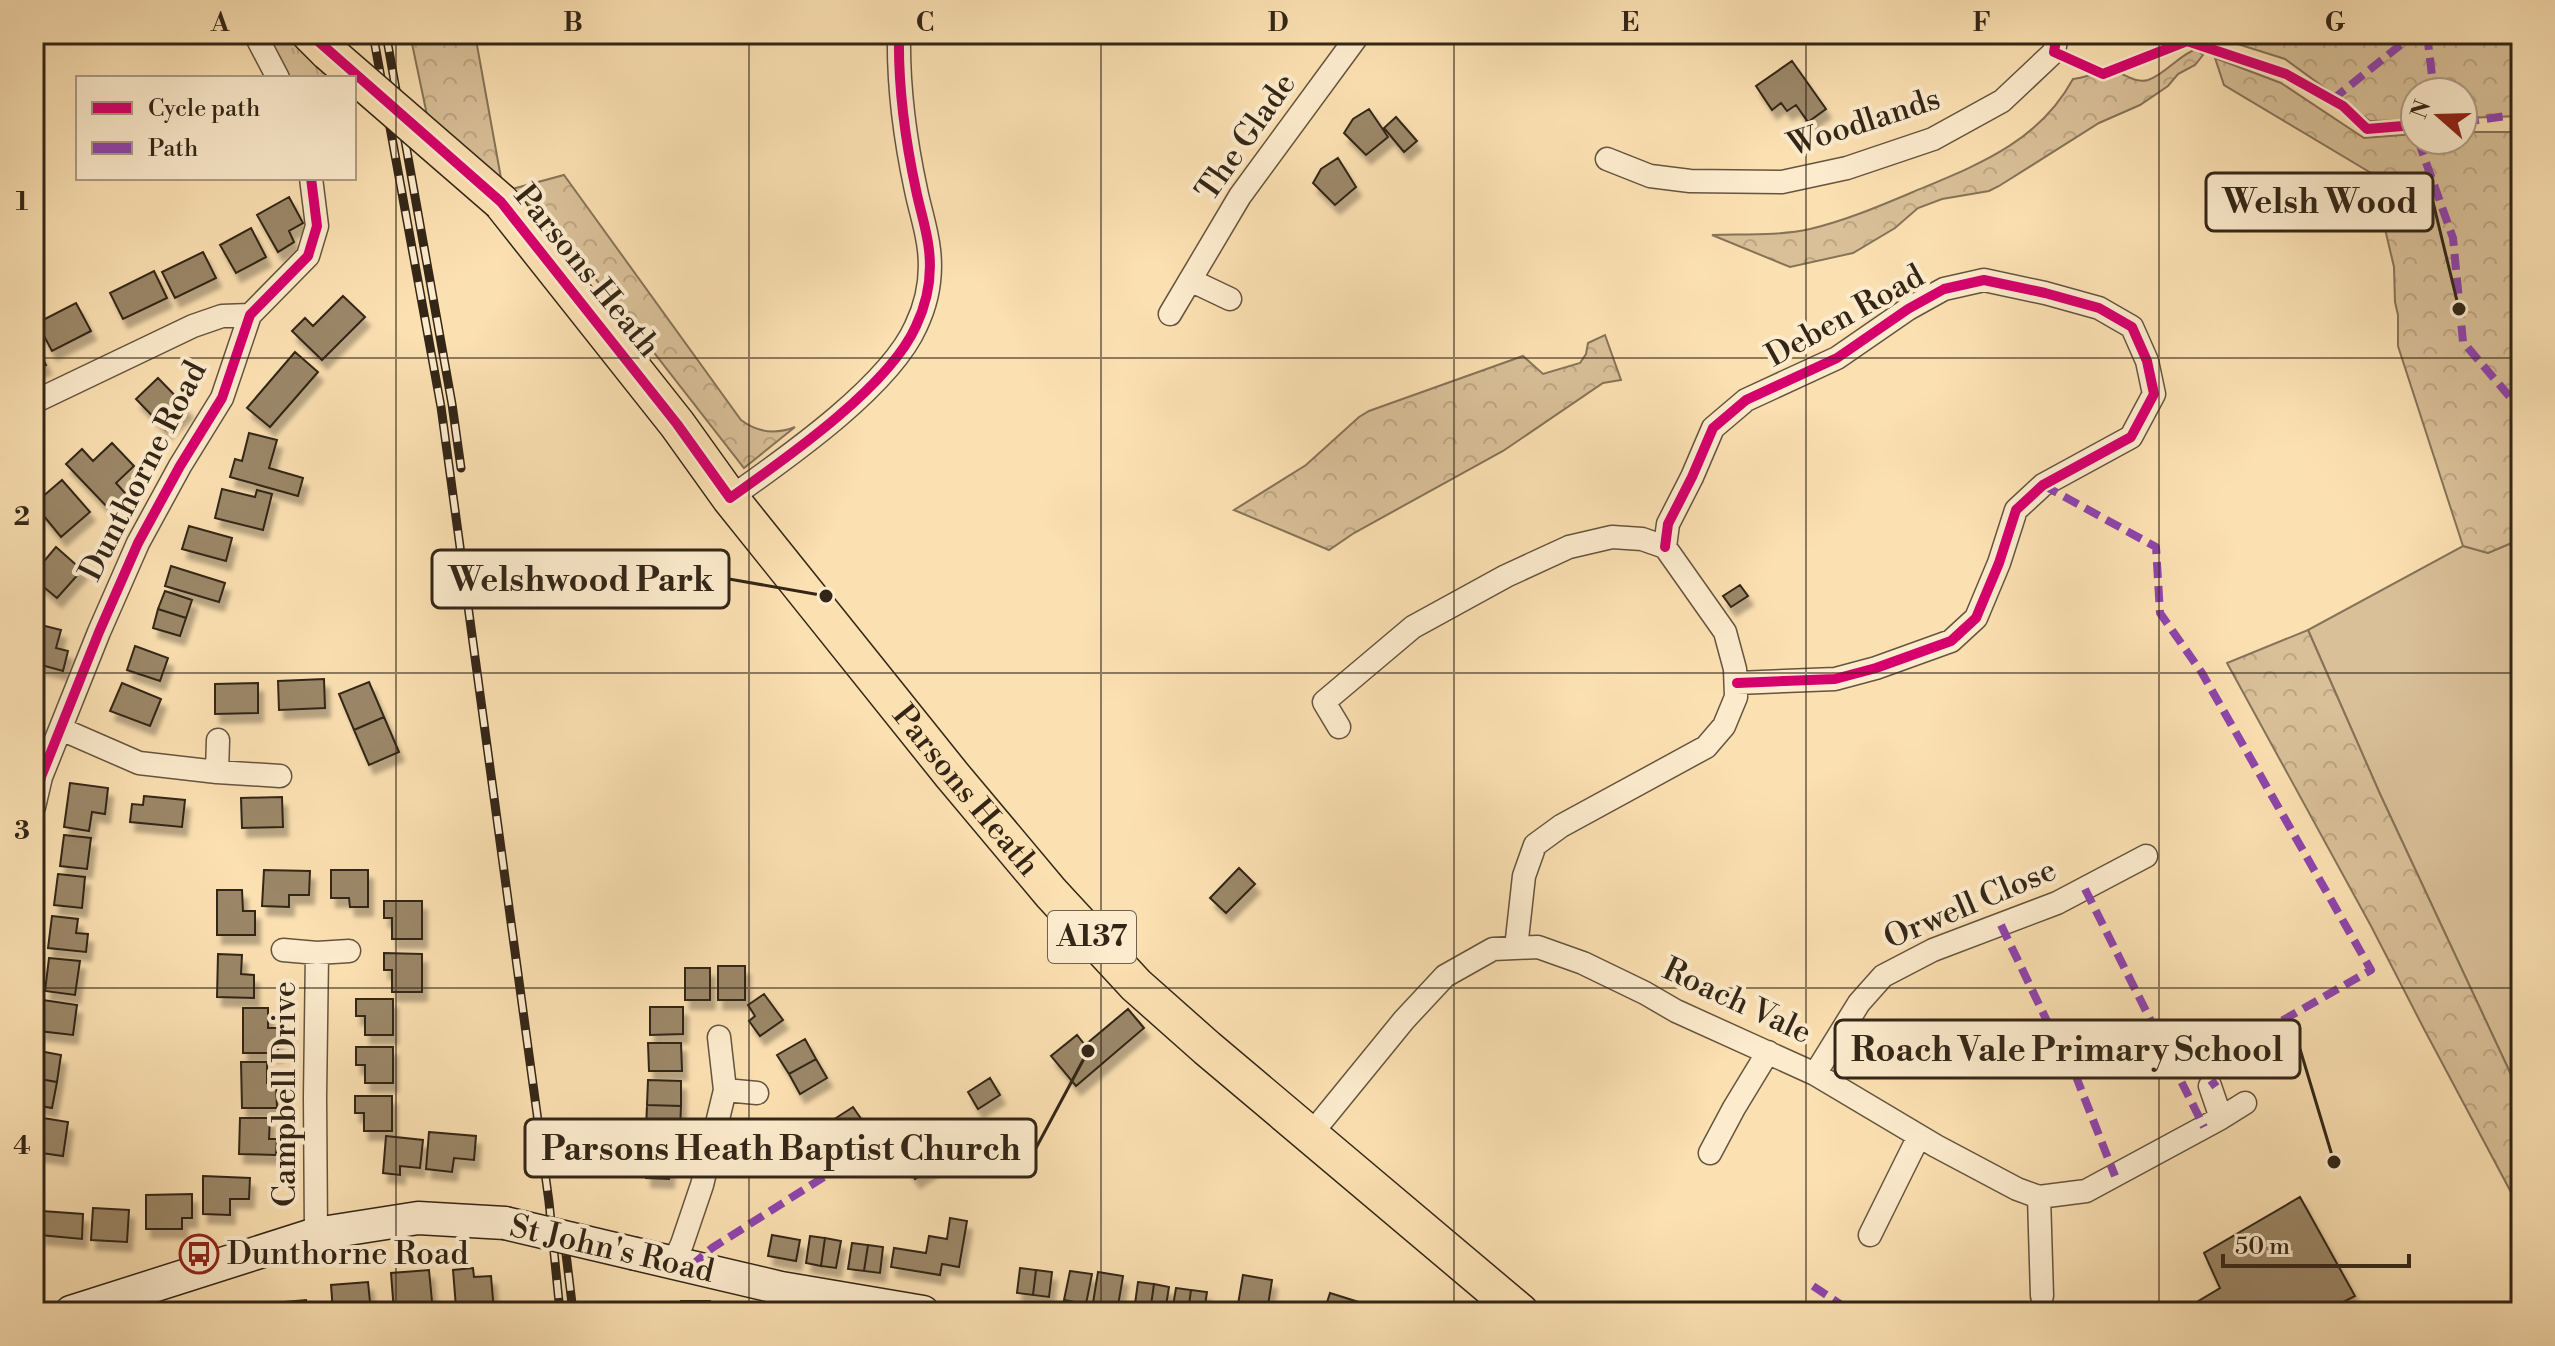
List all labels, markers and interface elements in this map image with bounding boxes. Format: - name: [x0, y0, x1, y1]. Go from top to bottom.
- text: A: [210, 7, 230, 39]
- text: B: [563, 7, 583, 39]
- text: C: [916, 7, 934, 39]
- text: D: [1268, 7, 1288, 39]
- text: E: [1621, 7, 1639, 39]
- text: F: [1973, 7, 1991, 39]
- text: G: [2325, 7, 2346, 39]
- street label: The Glade: [1187, 65, 1305, 209]
- legend: [76, 76, 356, 180]
- north arrow: [2399, 76, 2479, 156]
- street label: Woodlands: [1782, 79, 1945, 166]
- text: Cycle path: [148, 94, 260, 124]
- text: N: [2406, 96, 2437, 122]
- text: Path: [148, 134, 198, 164]
- callout: Welsh Wood: [2206, 173, 2433, 231]
- street label: Parsons Heath: [505, 177, 669, 365]
- text: Welsh Wood: [2221, 182, 2418, 224]
- text: 1: [16, 186, 29, 218]
- street label: Deben Road: [1759, 256, 1931, 376]
- street label: Dunthorne Road: [70, 354, 216, 588]
- text: 2: [14, 501, 30, 533]
- callout: Welshwood Park: [432, 550, 729, 608]
- text: Welshwood Park: [447, 560, 715, 602]
- street label: Parsons Heath: [883, 696, 1048, 884]
- text: 3: [14, 815, 30, 847]
- street label: Orwell Close: [1878, 850, 2062, 958]
- road number: A137: [1048, 911, 1136, 963]
- street label: Roach Vale: [1656, 949, 1818, 1053]
- street label: Campbell Drive: [265, 981, 305, 1207]
- callout: Roach Vale Primary School: [1835, 1020, 2300, 1078]
- text: Roach Vale Primary School: [1851, 1030, 2283, 1072]
- callout: Parsons Heath Baptist Church: [525, 1119, 1036, 1177]
- text: Parsons Heath Baptist Church: [541, 1129, 1021, 1171]
- text: 4: [13, 1130, 31, 1162]
- street label: St John's Road: [506, 1206, 718, 1292]
- scale bar: [2223, 1218, 2409, 1268]
- text: 50 m: [2235, 1232, 2290, 1262]
- bus stop icon: Dunthorne Road: [178, 1233, 220, 1275]
- place label: Dunthorne Road: [227, 1234, 468, 1274]

